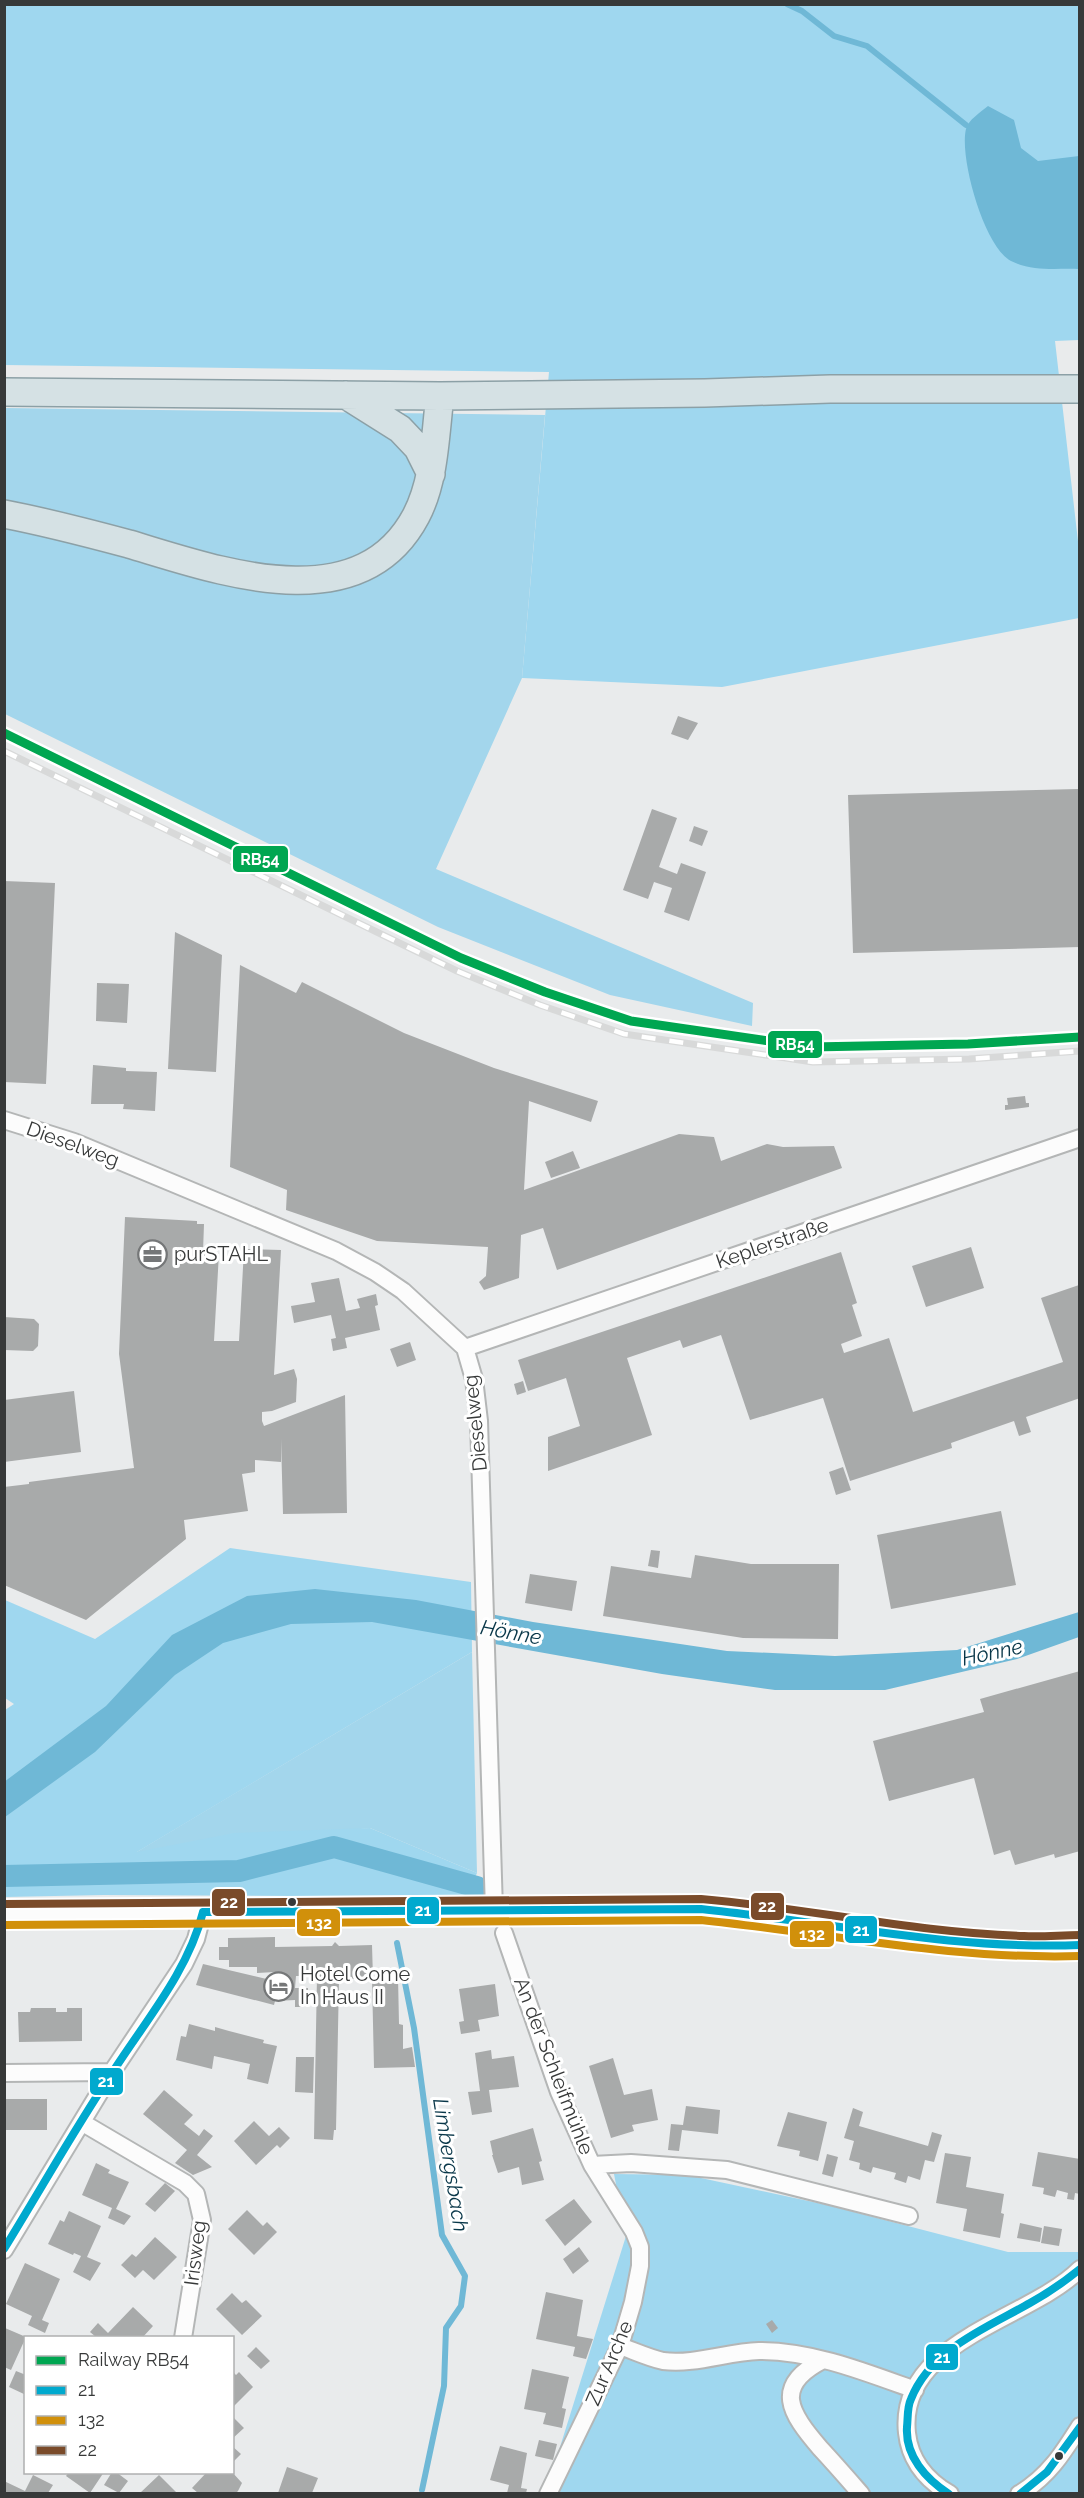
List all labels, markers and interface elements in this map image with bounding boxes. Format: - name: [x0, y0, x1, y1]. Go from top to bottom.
- line badge: RB54: [232, 845, 289, 873]
- text: RB54: [240, 850, 280, 869]
- line badge: RB54: [767, 1030, 823, 1059]
- text: RB54: [775, 1035, 815, 1054]
- street label: Dieselweg: [23, 1116, 123, 1172]
- street label: Keplerstraße: [713, 1212, 832, 1273]
- office icon: purSTAHL: [137, 1238, 169, 1270]
- place label: purSTAHL: [174, 1242, 268, 1266]
- street label: Dieselweg: [458, 1374, 492, 1472]
- water label: Hönne: [479, 1614, 543, 1650]
- water label: Hönne: [959, 1633, 1025, 1671]
- line badge: 22: [211, 1888, 246, 1917]
- line badge: 22: [750, 1892, 785, 1921]
- text: 22: [220, 1893, 238, 1912]
- unlabelled marker: [286, 1896, 298, 1908]
- line badge: 21: [406, 1896, 440, 1925]
- text: 22: [758, 1897, 776, 1916]
- text: 21: [415, 1901, 432, 1920]
- line badge: 132: [296, 1908, 341, 1937]
- text: 132: [306, 1914, 332, 1933]
- line badge: 21: [844, 1915, 878, 1944]
- line badge: 132: [789, 1920, 835, 1948]
- text: 21: [853, 1921, 870, 1940]
- text: 132: [799, 1925, 825, 1944]
- place label: Hotel Come In Haus II: [300, 1962, 411, 2009]
- hotel icon: Hotel Come In Haus II: [263, 1970, 295, 2002]
- street label: An der Schleifmühle: [509, 1974, 599, 2158]
- line badge: 21: [89, 2067, 124, 2096]
- text: 21: [98, 2072, 115, 2091]
- water label: Limbergsbach: [428, 2096, 474, 2234]
- street label: Irisweg: [179, 2219, 211, 2287]
- street label: Zur Arche: [580, 2317, 638, 2409]
- legend: [24, 2336, 234, 2474]
- line badge: 21: [925, 2343, 959, 2371]
- text: 21: [934, 2348, 951, 2367]
- text: Railway RB54: [78, 2349, 189, 2370]
- text: 21: [78, 2379, 95, 2400]
- text: 132: [78, 2409, 105, 2430]
- text: 22: [78, 2439, 97, 2460]
- unlabelled marker: [1053, 2450, 1065, 2462]

